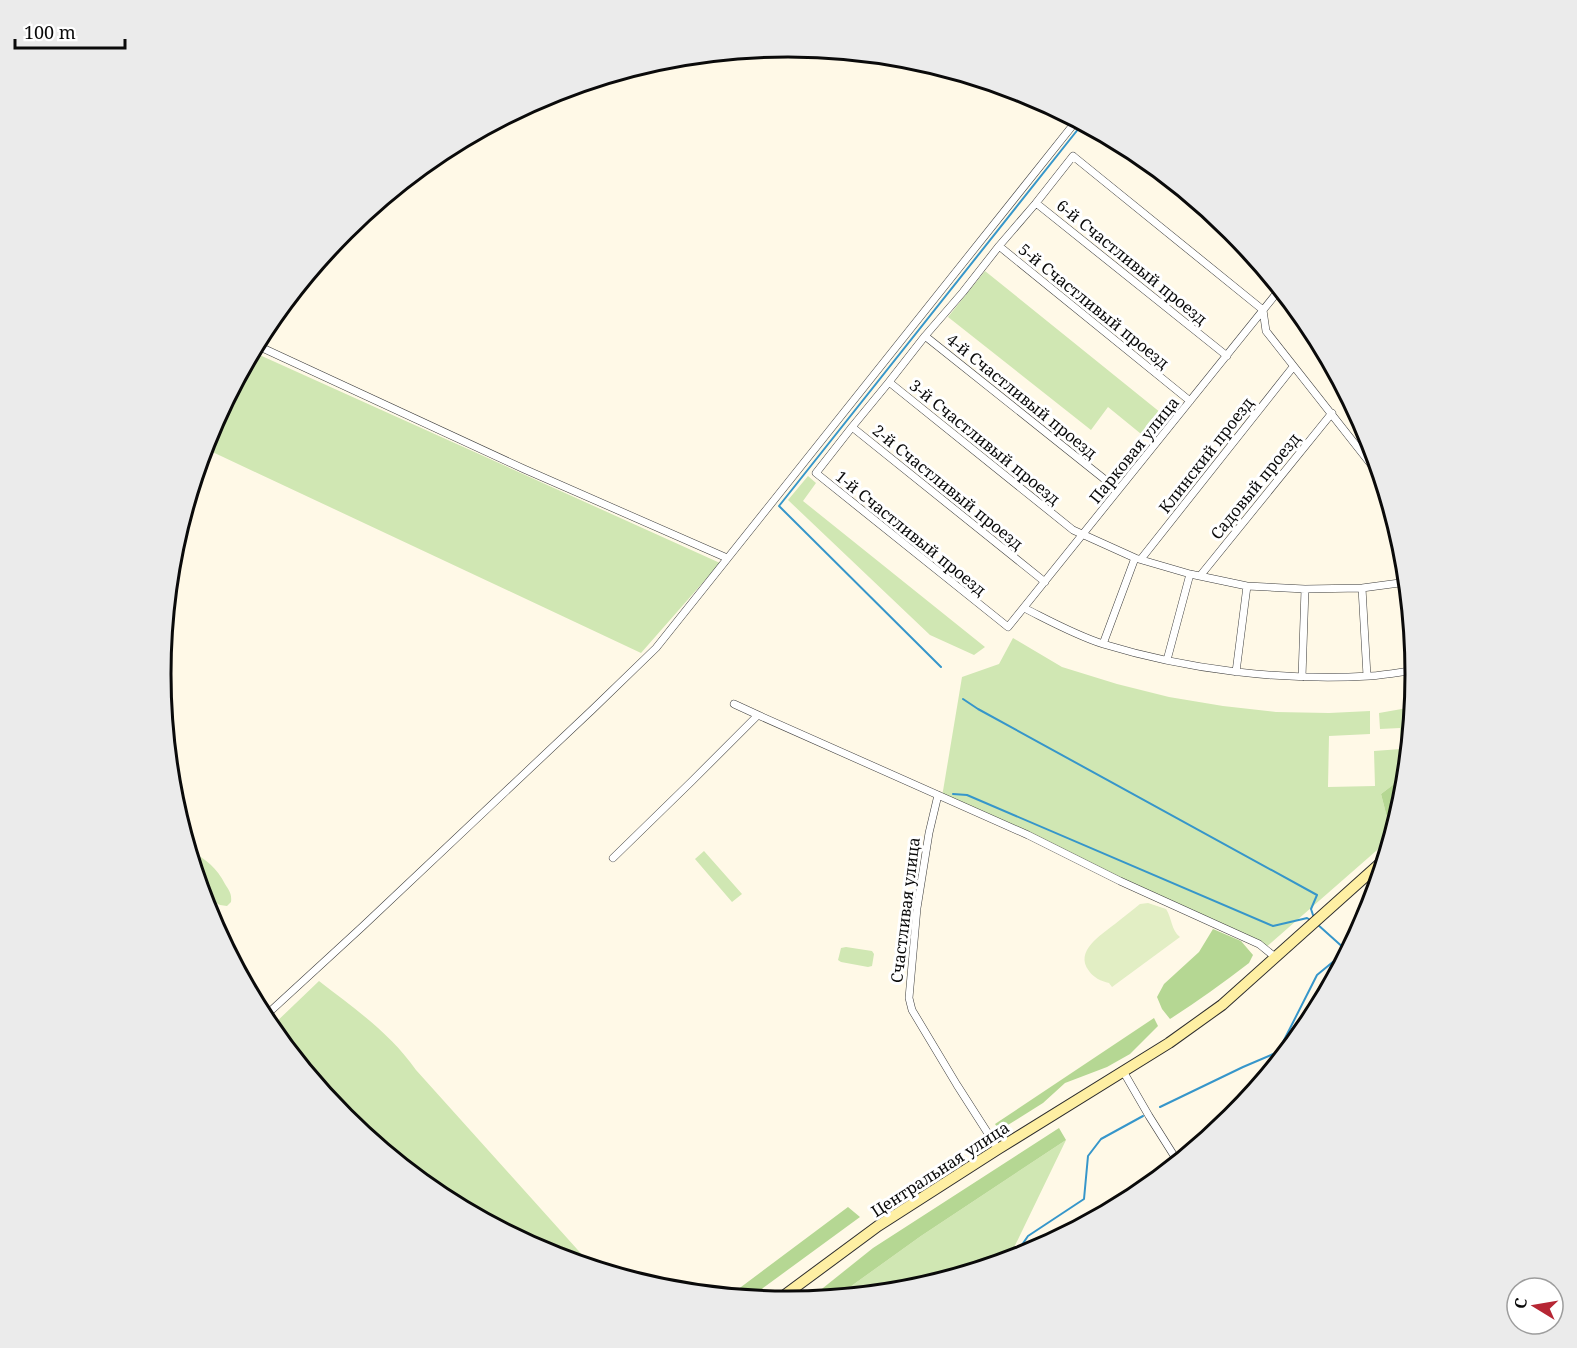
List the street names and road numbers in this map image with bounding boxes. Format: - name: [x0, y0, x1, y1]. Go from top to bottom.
- street label: 6-й Счастливый проезд: [1052, 194, 1212, 330]
- street label: 5-й Счастливый проезд: [1014, 238, 1174, 374]
- street label: 4-й Счастливый проезд: [942, 328, 1102, 464]
- street label: 3-й Счастливый проезд: [905, 374, 1065, 510]
- street label: Парковая улица: [1084, 392, 1184, 508]
- street label: Клинский проезд: [1154, 392, 1258, 518]
- street label: 2-й Счастливый проезд: [868, 419, 1028, 555]
- street label: Садовый проезд: [1205, 428, 1305, 544]
- street label: 1-й Счастливый проезд: [831, 465, 991, 601]
- street label: Счастливая улица: [885, 836, 925, 984]
- street label: Центральная улица: [867, 1116, 1013, 1222]

